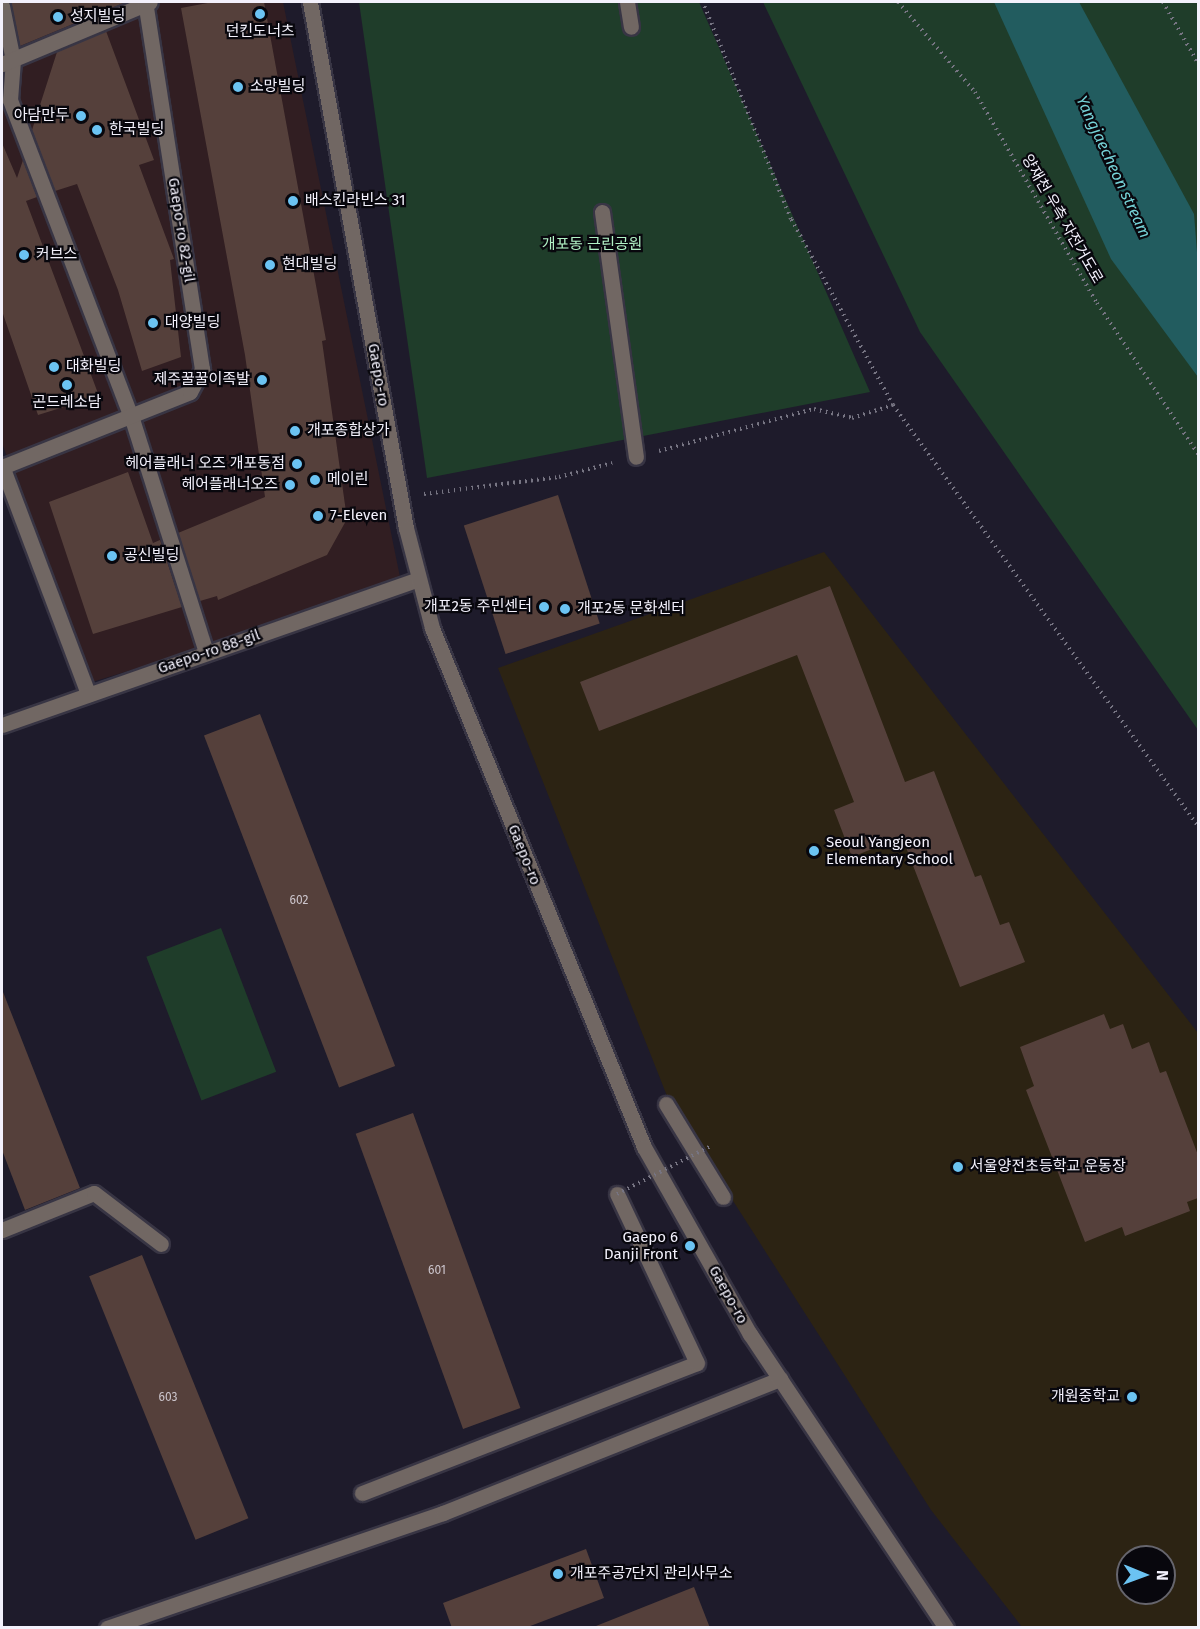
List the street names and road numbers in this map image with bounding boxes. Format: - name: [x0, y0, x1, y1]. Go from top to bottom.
- street label: 양재천 우측 자전거도로: [1018, 151, 1106, 287]
- street label: Gaepo-ro 82-gil: [164, 176, 198, 284]
- street label: Gaepo-ro: [364, 342, 392, 408]
- street label: Gaepo-ro 88-gil: [156, 626, 262, 678]
- street label: Gaepo-ro: [504, 822, 544, 888]
- street label: Gaepo-ro: [705, 1263, 751, 1327]

